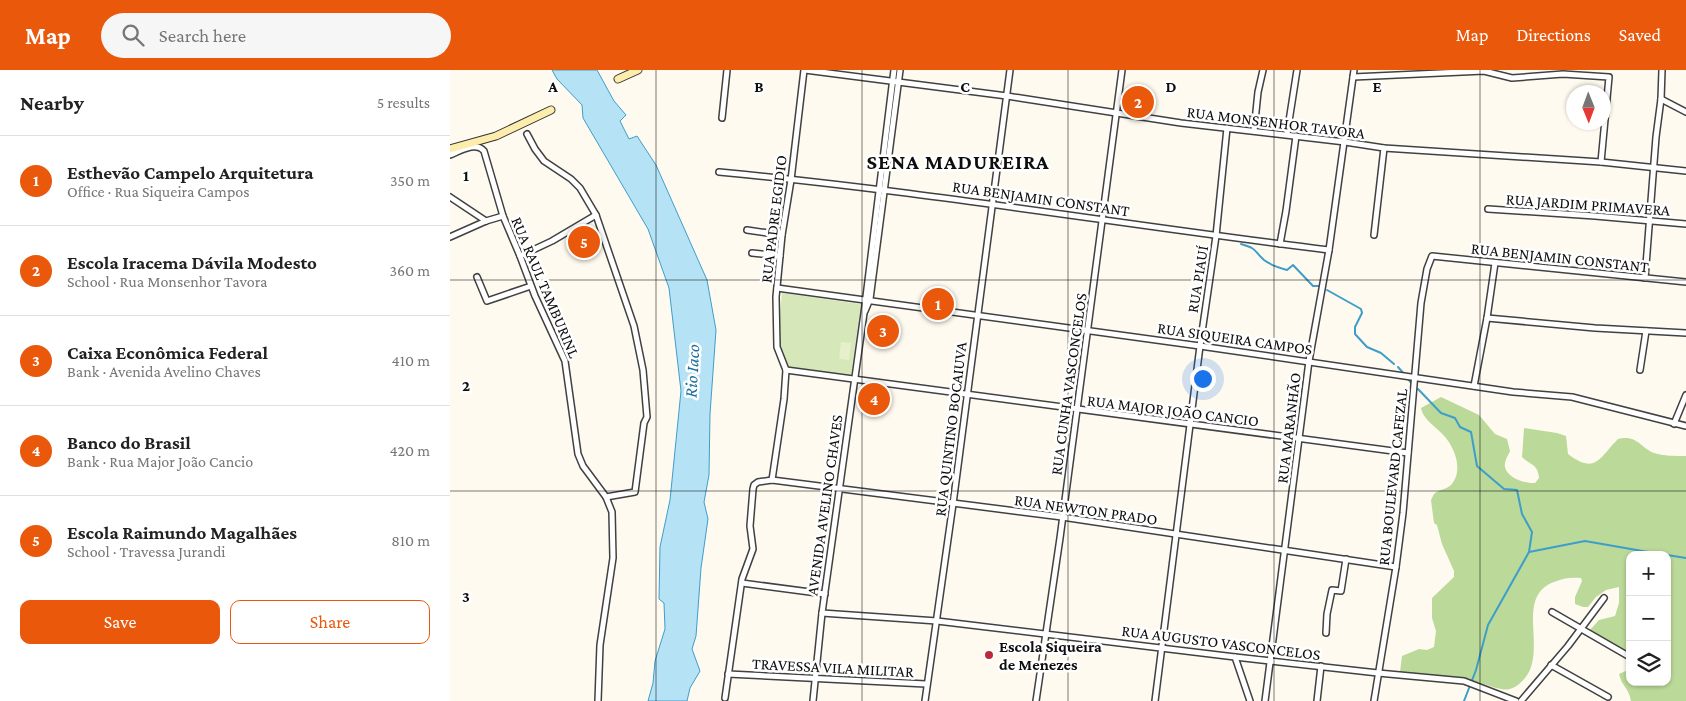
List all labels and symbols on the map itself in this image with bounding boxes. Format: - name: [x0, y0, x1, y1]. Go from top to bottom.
- text: A: [547, 78, 558, 95]
- text: B: [754, 78, 764, 95]
- text: C: [960, 78, 970, 95]
- text: D: [1165, 78, 1177, 95]
- text: E: [1372, 78, 1382, 95]
- pin: 2: [1122, 83, 1154, 121]
- north arrow: [1566, 85, 1611, 130]
- street label: RUA MONSENHOR TAVORA: [1186, 103, 1367, 142]
- district label: SENA MADUREIRA: [866, 150, 1050, 174]
- street label: RUA PADRE EGIDIO: [757, 154, 790, 284]
- text: 1: [463, 167, 469, 184]
- street label: RUA BENJAMIN CONSTANT: [951, 178, 1131, 220]
- street label: RUA JARDIM PRIMAVERA: [1505, 190, 1672, 220]
- street label: RUA RAUL TAMBURINL: [508, 214, 583, 360]
- pin: 5: [568, 223, 600, 261]
- street label: RUA BENJAMIN CONSTANT: [1470, 240, 1650, 276]
- street label: RUA PIAUÍ: [1184, 244, 1211, 314]
- pin: 1: [922, 285, 954, 323]
- street label: RUA CUNHA VASCONCELOS: [1047, 292, 1090, 476]
- pin: 3: [867, 312, 899, 350]
- street label: RUA SIQUEIRA CAMPOS: [1156, 319, 1313, 358]
- street label: RUA QUINTINO BOCAIUVA: [931, 340, 970, 517]
- water label: Rio Iaco: [681, 343, 703, 398]
- your location: [1190, 366, 1216, 392]
- street label: RUA MARANHÃO: [1273, 372, 1304, 484]
- text: 2: [462, 377, 470, 394]
- pin: 4: [858, 380, 890, 418]
- street label: RUA BOULEVARD CAFEZAL: [1375, 388, 1410, 566]
- street label: RUA MAJOR JOÃO CANCIO: [1086, 392, 1260, 430]
- street label: AVENIDA AVELINO CHAVES: [803, 414, 846, 597]
- street label: RUA NEWTON PRADO: [1013, 491, 1159, 528]
- text: 3: [462, 588, 470, 605]
- street label: RUA AUGUSTO VASCONCELOS: [1121, 622, 1321, 663]
- place label: Escola Siqueira de Menezes: [999, 638, 1102, 673]
- marker: Escola Siqueira de Menezes: [983, 649, 995, 661]
- street label: TRAVESSA VILA MILITAR: [752, 655, 914, 680]

